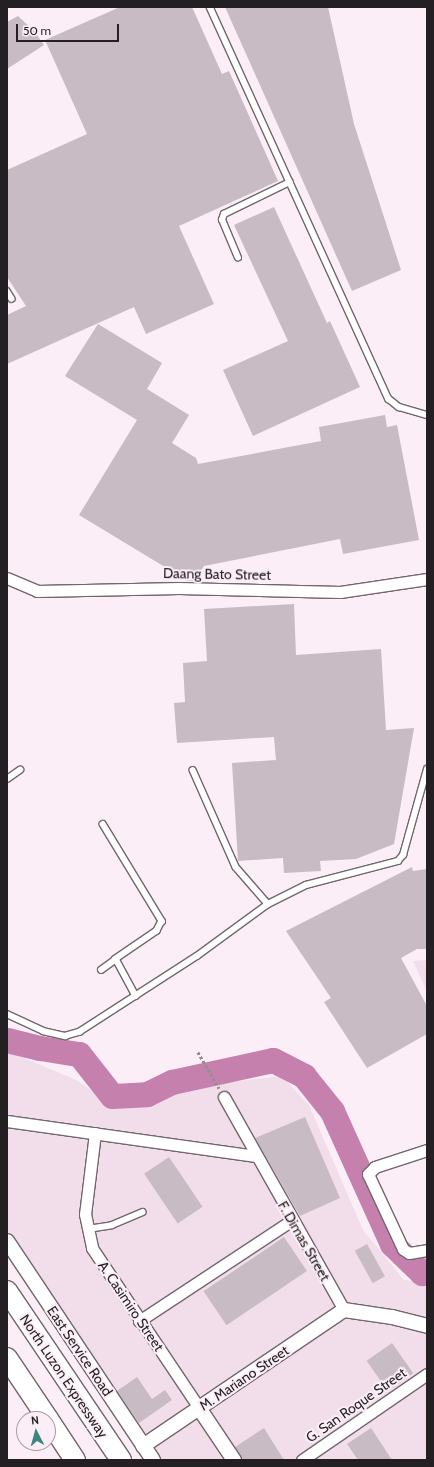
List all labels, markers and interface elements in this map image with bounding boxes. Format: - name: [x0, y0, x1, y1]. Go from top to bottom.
- scale bar: [18, 16, 121, 42]
- text: 50 m: [23, 23, 51, 38]
- street label: Daang Bato Street: [163, 565, 271, 583]
- street label: F. Dimas Street: [274, 1198, 334, 1284]
- street label: A. Casimiro Street: [95, 1258, 167, 1354]
- street label: East Service Road: [44, 1303, 116, 1399]
- street label: North Luzon Expressway: [16, 1311, 112, 1441]
- street label: M. Mariano Street: [196, 1342, 292, 1414]
- street label: G. San Roque Street: [303, 1364, 409, 1446]
- north arrow: [16, 1411, 56, 1451]

